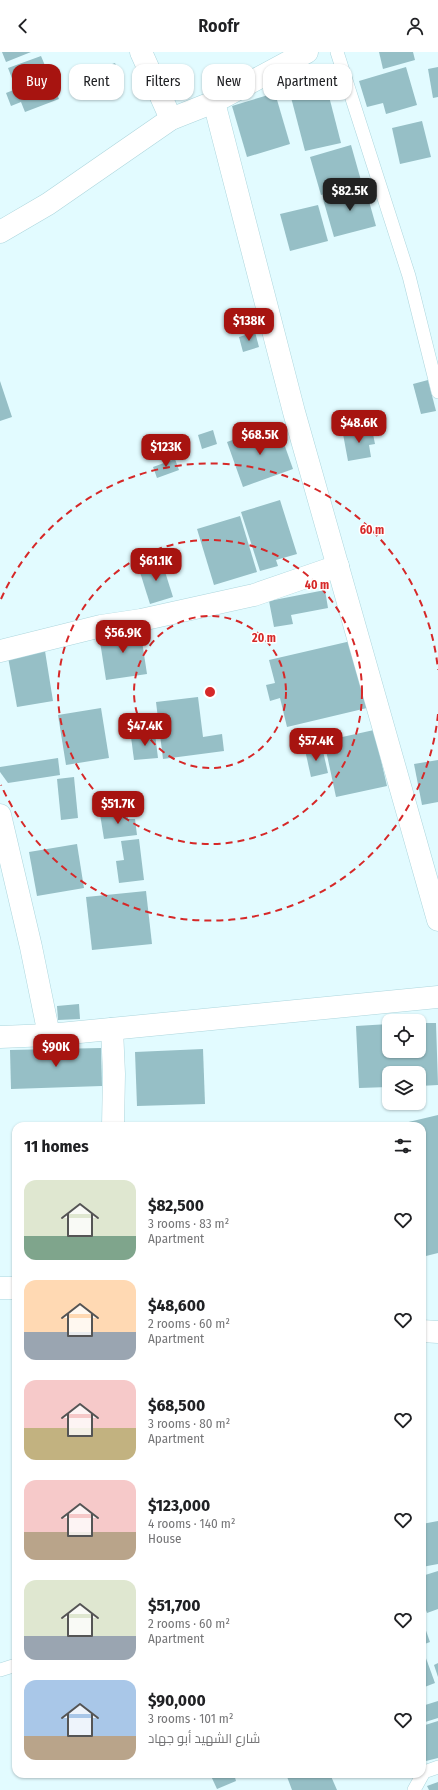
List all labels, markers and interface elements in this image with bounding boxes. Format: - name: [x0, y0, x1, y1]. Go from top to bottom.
- icon: back: [12, 15, 34, 37]
- text: Roofr: [198, 15, 240, 37]
- icon: person: [404, 15, 426, 37]
- chip: Buy: [12, 64, 61, 100]
- chip: Rent: [69, 64, 124, 100]
- chip: Filters: [132, 64, 194, 100]
- chip: New: [202, 64, 255, 100]
- chip: Apartment: [263, 64, 352, 100]
- pin: $82.5K: [317, 178, 383, 212]
- text: $82.5K: [332, 183, 368, 198]
- pin: $138K: [221, 308, 277, 342]
- text: $138K: [233, 313, 265, 328]
- pin: $48.6K: [326, 410, 392, 444]
- text: $48.6K: [340, 415, 378, 430]
- pin: $68.5K: [227, 422, 293, 456]
- text: $68.5K: [241, 427, 279, 442]
- pin: $123K: [138, 434, 194, 468]
- text: $123K: [150, 439, 182, 454]
- text: 60 m: [360, 523, 384, 537]
- pin: $61.1K: [123, 548, 189, 582]
- text: $61.1K: [140, 553, 172, 568]
- text: 40 m: [305, 578, 329, 592]
- pin: $56.9K: [90, 620, 156, 654]
- text: $56.9K: [105, 625, 141, 640]
- text: 20 m: [251, 631, 276, 645]
- centre of rings: [203, 685, 217, 699]
- pin: $47.4K: [112, 713, 178, 747]
- text: $47.4K: [127, 718, 163, 733]
- pin: $57.4K: [283, 728, 349, 762]
- text: $57.4K: [298, 733, 334, 748]
- pin: $51.7K: [85, 791, 151, 825]
- text: $51.7K: [101, 796, 135, 811]
- map controls: [382, 1014, 426, 1110]
- button: locate: [382, 1014, 426, 1058]
- pin: $90K: [32, 1034, 80, 1068]
- text: $90K: [42, 1039, 70, 1054]
- button: layers: [382, 1066, 426, 1110]
- icon: filters: [392, 1135, 414, 1157]
- text: 11 homes: [24, 1136, 89, 1157]
- text: $82,500: [148, 1195, 204, 1216]
- icon: home: [56, 1196, 104, 1244]
- icon: heart: [392, 1209, 414, 1231]
- text: 3 rooms · 83 m²: [148, 1216, 229, 1231]
- text: Apartment: [148, 1231, 204, 1246]
- text: $48,600: [148, 1295, 205, 1316]
- icon: home: [56, 1296, 104, 1344]
- icon: heart: [392, 1309, 414, 1331]
- text: 2 rooms · 60 m²: [148, 1316, 230, 1331]
- text: Apartment: [148, 1331, 204, 1346]
- text: $68,500: [148, 1395, 205, 1416]
- icon: home: [56, 1396, 104, 1444]
- icon: heart: [392, 1409, 414, 1431]
- text: 3 rooms · 80 m²: [148, 1416, 230, 1431]
- text: Apartment: [148, 1431, 204, 1446]
- text: $123,000: [148, 1495, 210, 1516]
- icon: home: [56, 1496, 104, 1544]
- icon: heart: [392, 1509, 414, 1531]
- text: 4 rooms · 140 m²: [148, 1516, 235, 1531]
- text: House: [148, 1531, 182, 1546]
- text: $51,700: [148, 1595, 201, 1616]
- icon: home: [56, 1596, 104, 1644]
- icon: heart: [392, 1609, 414, 1631]
- text: 2 rooms · 60 m²: [148, 1616, 230, 1631]
- text: Apartment: [148, 1631, 204, 1646]
- text: $90,000: [148, 1690, 206, 1711]
- icon: home: [56, 1696, 104, 1744]
- icon: heart: [392, 1709, 414, 1731]
- text: 3 rooms · 101 m²: [148, 1711, 233, 1726]
- text: شارع الشهيد أبو جهاد: [148, 1731, 260, 1746]

